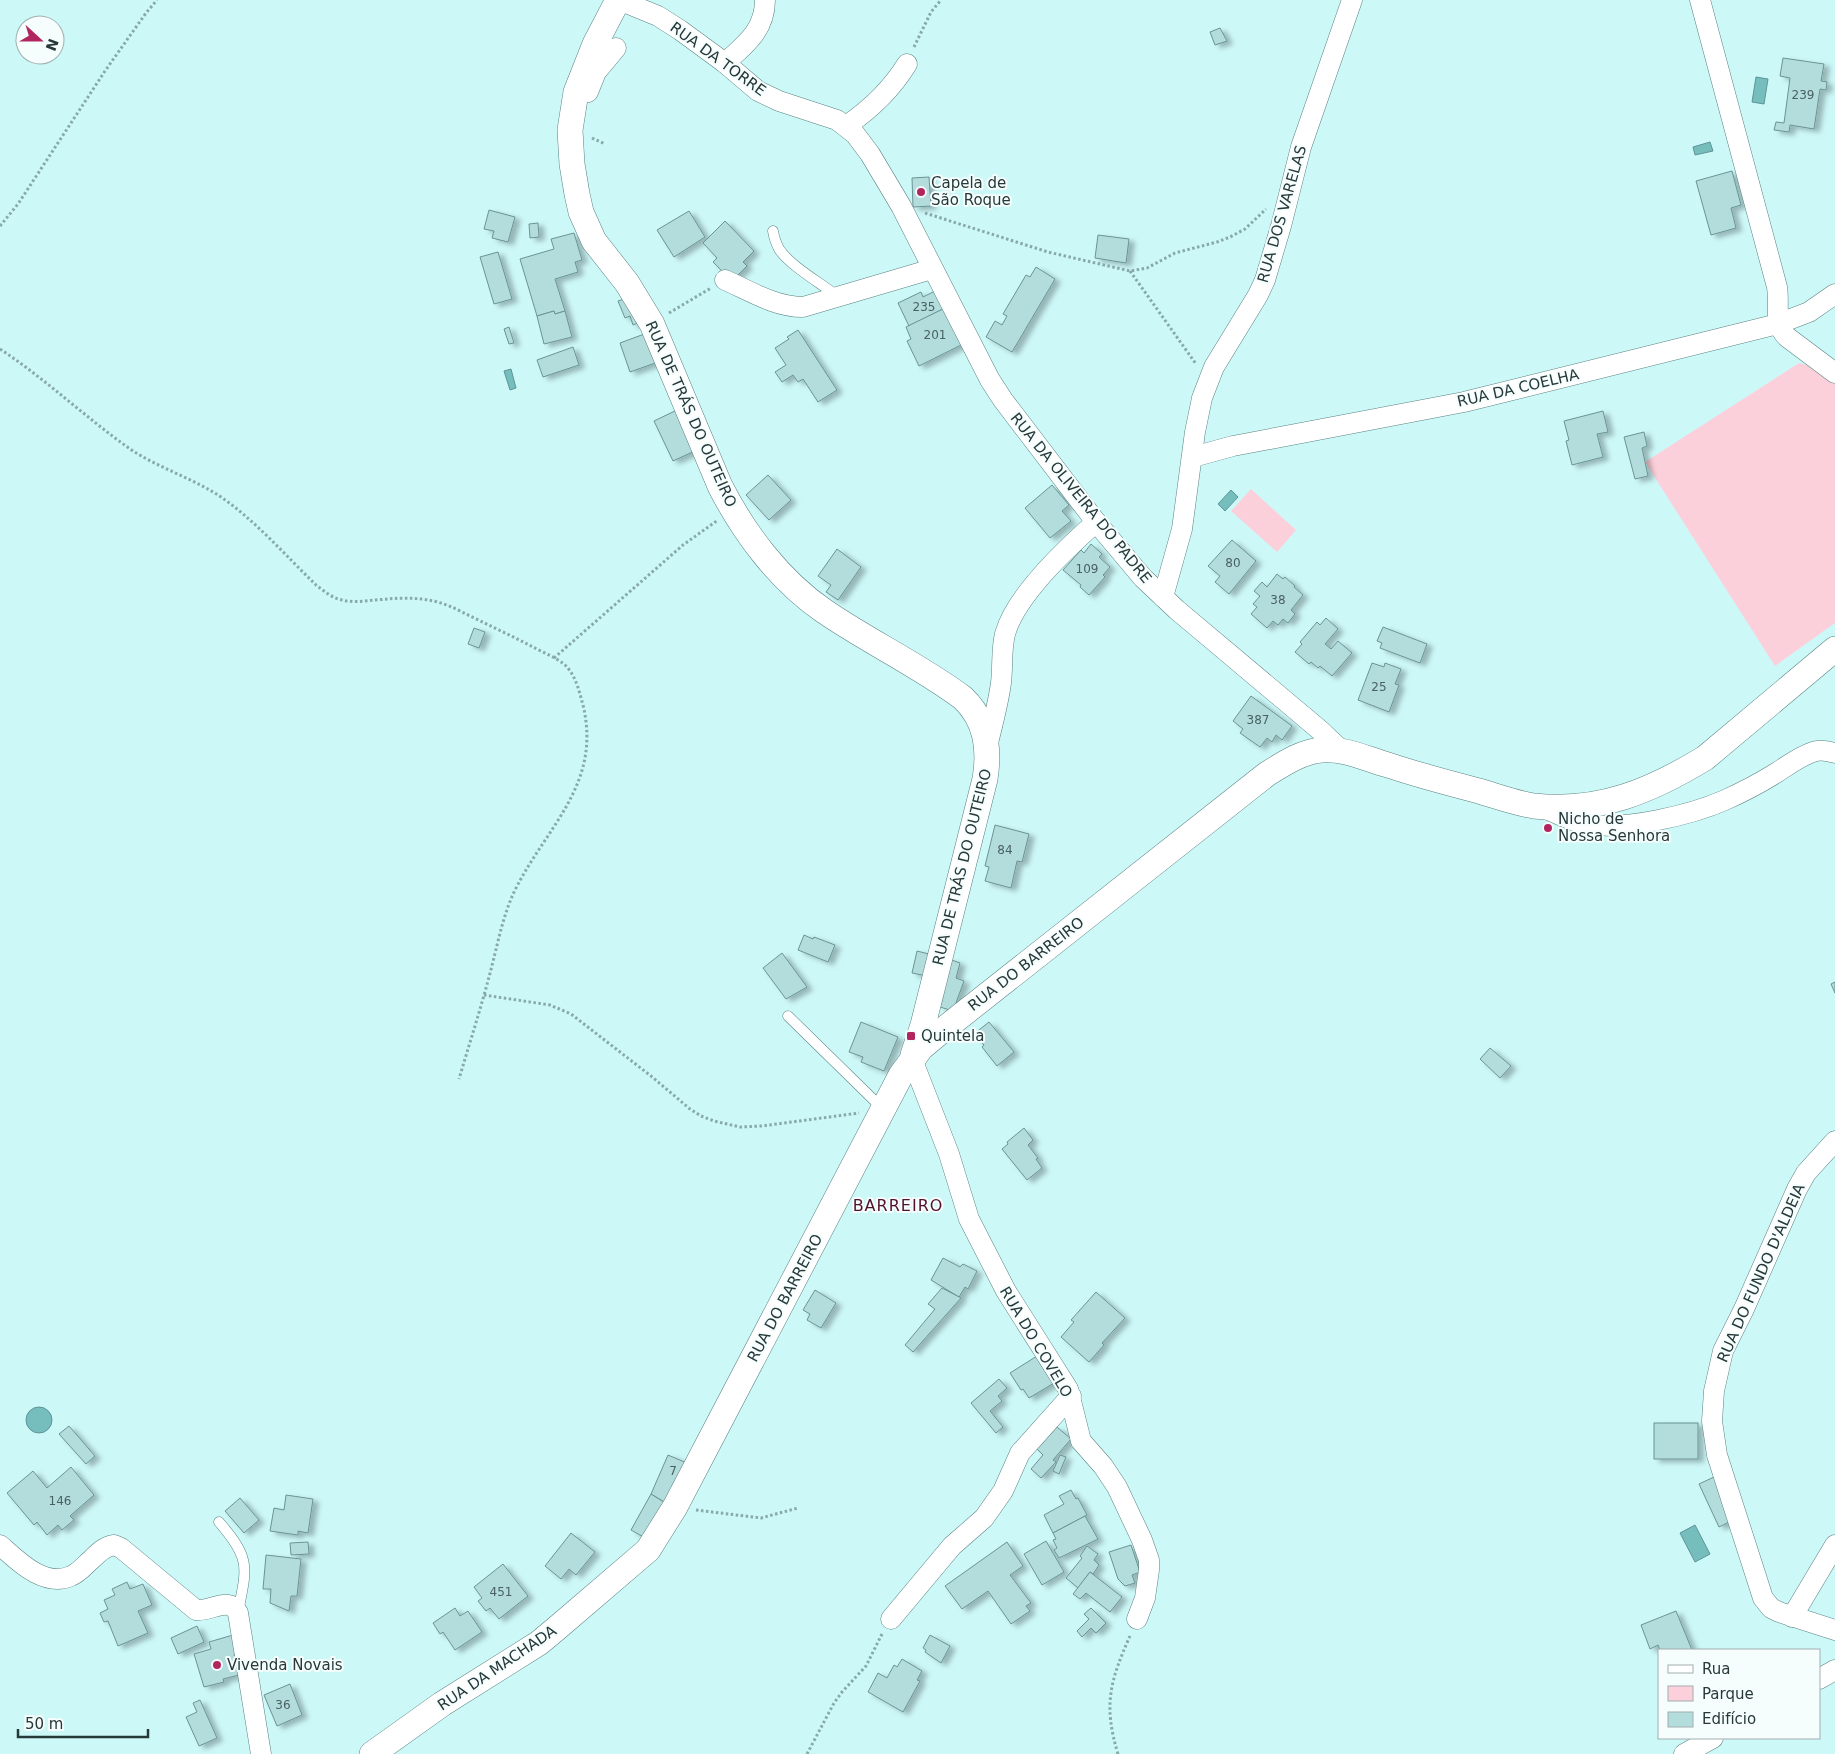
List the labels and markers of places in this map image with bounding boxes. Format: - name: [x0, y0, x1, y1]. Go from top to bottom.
- place label: Capela de São Roque: [931, 174, 1011, 209]
- marker: Capela de São Roque: [915, 186, 927, 198]
- place label: Nicho de Nossa Senhora: [1558, 810, 1670, 845]
- marker: Nicho de Nossa Senhora: [1542, 822, 1554, 834]
- place label: Quintela: [921, 1027, 984, 1045]
- marker: Quintela: [905, 1030, 917, 1042]
- place label: Vivenda Novais: [227, 1656, 343, 1674]
- marker: Vivenda Novais: [211, 1659, 223, 1671]

